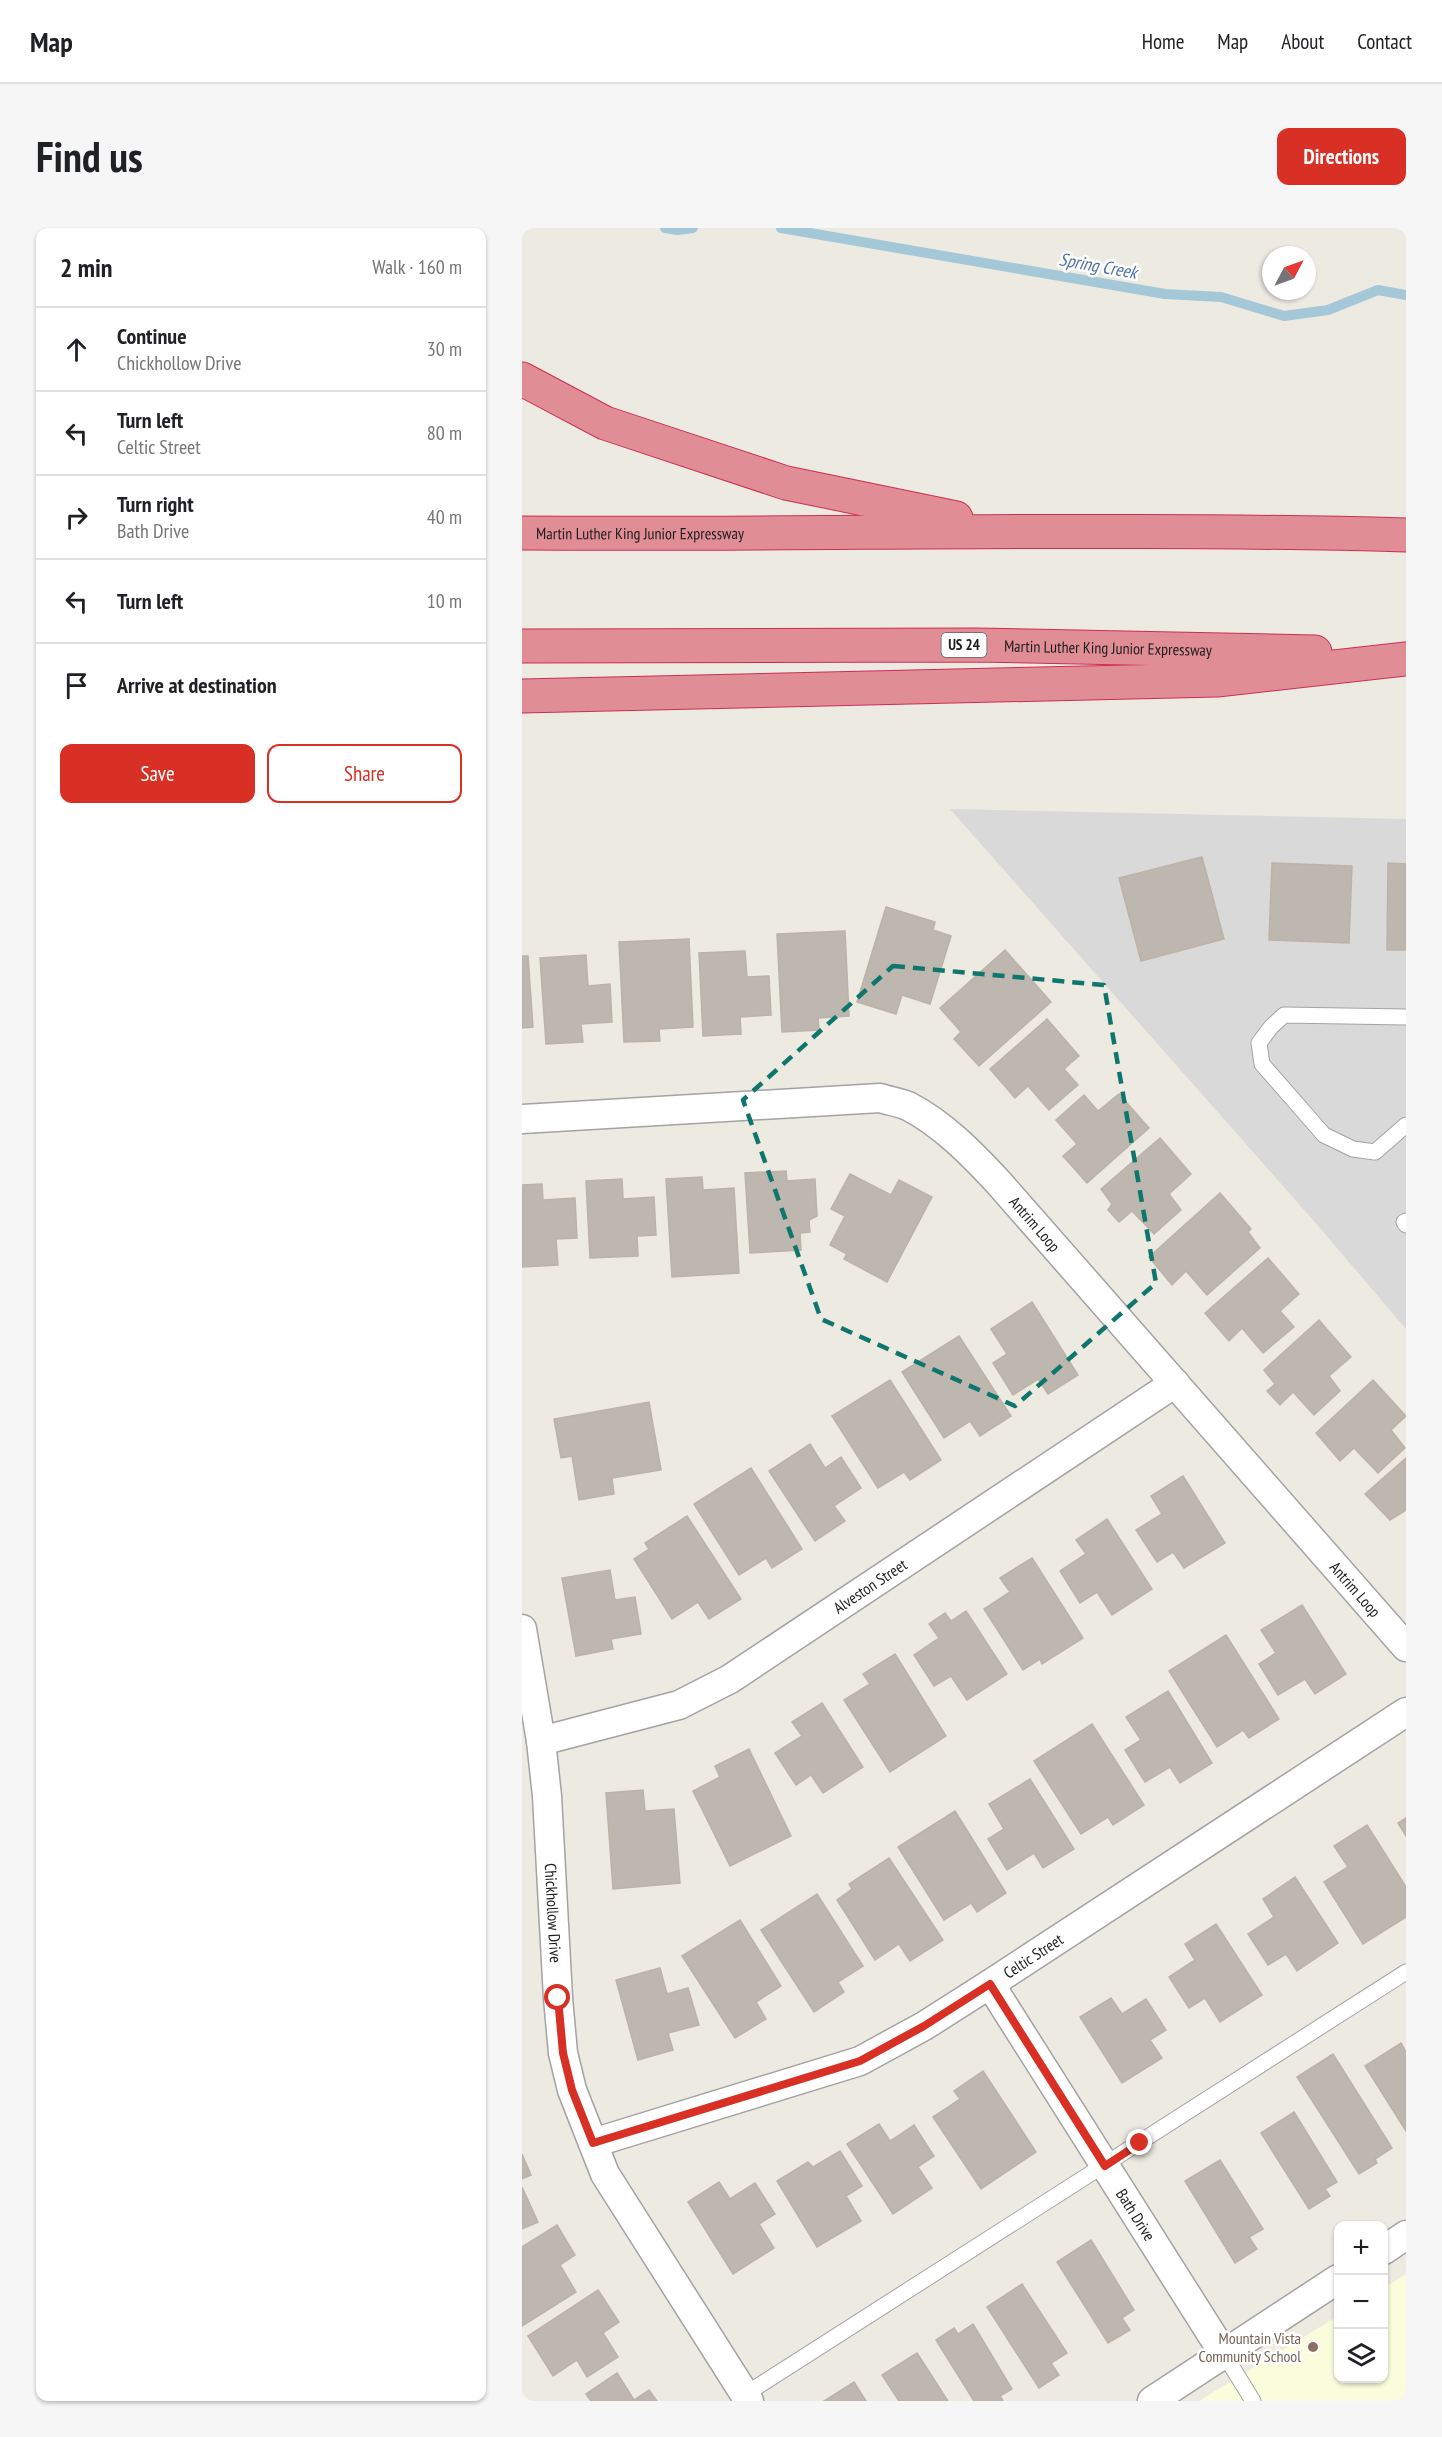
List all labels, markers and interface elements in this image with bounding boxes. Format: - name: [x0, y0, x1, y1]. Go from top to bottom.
- text: Map: [30, 23, 73, 60]
- text: Home: [1142, 28, 1184, 55]
- text: Map: [1217, 28, 1248, 55]
- text: About: [1281, 28, 1324, 55]
- text: Contact: [1357, 28, 1412, 55]
- button: Directions: [1277, 128, 1406, 185]
- text: Find us: [36, 129, 143, 184]
- north arrow: [1262, 246, 1316, 300]
- water label: Spring Creek: [1057, 247, 1141, 284]
- text: 2 min: [60, 251, 113, 284]
- text: Walk · 160 m: [372, 254, 462, 280]
- text: Continue: [117, 322, 187, 350]
- icon: ahead: [60, 333, 93, 366]
- text: 30 m: [427, 336, 462, 362]
- text: Chickhollow Drive: [117, 350, 241, 376]
- text: Turn left: [117, 406, 183, 434]
- icon: left: [60, 417, 93, 450]
- text: 80 m: [427, 420, 462, 446]
- text: Celtic Street: [117, 434, 201, 460]
- text: Turn right: [117, 490, 194, 518]
- icon: right: [60, 501, 93, 534]
- text: 40 m: [427, 504, 462, 530]
- text: Bath Drive: [117, 518, 189, 544]
- street label: Martin Luther King Junior Expressway: [536, 523, 744, 543]
- icon: left: [60, 585, 93, 618]
- text: Turn left: [117, 587, 183, 615]
- text: 10 m: [427, 588, 462, 614]
- road number: US 24: [942, 633, 986, 657]
- street label: Martin Luther King Junior Expressway: [1004, 636, 1212, 660]
- icon: arrive: [60, 669, 93, 702]
- text: Arrive at destination: [117, 671, 277, 699]
- button: Save: [60, 744, 255, 803]
- button: Share: [267, 744, 462, 803]
- street label: Antrim Loop: [1005, 1192, 1065, 1256]
- street label: Alveston Street: [829, 1554, 911, 1618]
- street label: Antrim Loop: [1326, 1557, 1385, 1621]
- street label: Chickhollow Drive: [541, 1863, 566, 1963]
- street label: Celtic Street: [1000, 1929, 1067, 1983]
- route start: [544, 1984, 570, 2010]
- route end: [1126, 2129, 1152, 2155]
- street label: Bath Drive: [1112, 2185, 1160, 2245]
- map controls: [1334, 2221, 1388, 2383]
- button: +: [1334, 2221, 1388, 2275]
- button: −: [1334, 2275, 1388, 2329]
- place label: Mountain Vista Community School: [1199, 2328, 1301, 2366]
- button: layers: [1334, 2329, 1388, 2383]
- marker: Mountain Vista Community School: [1306, 2340, 1320, 2354]

